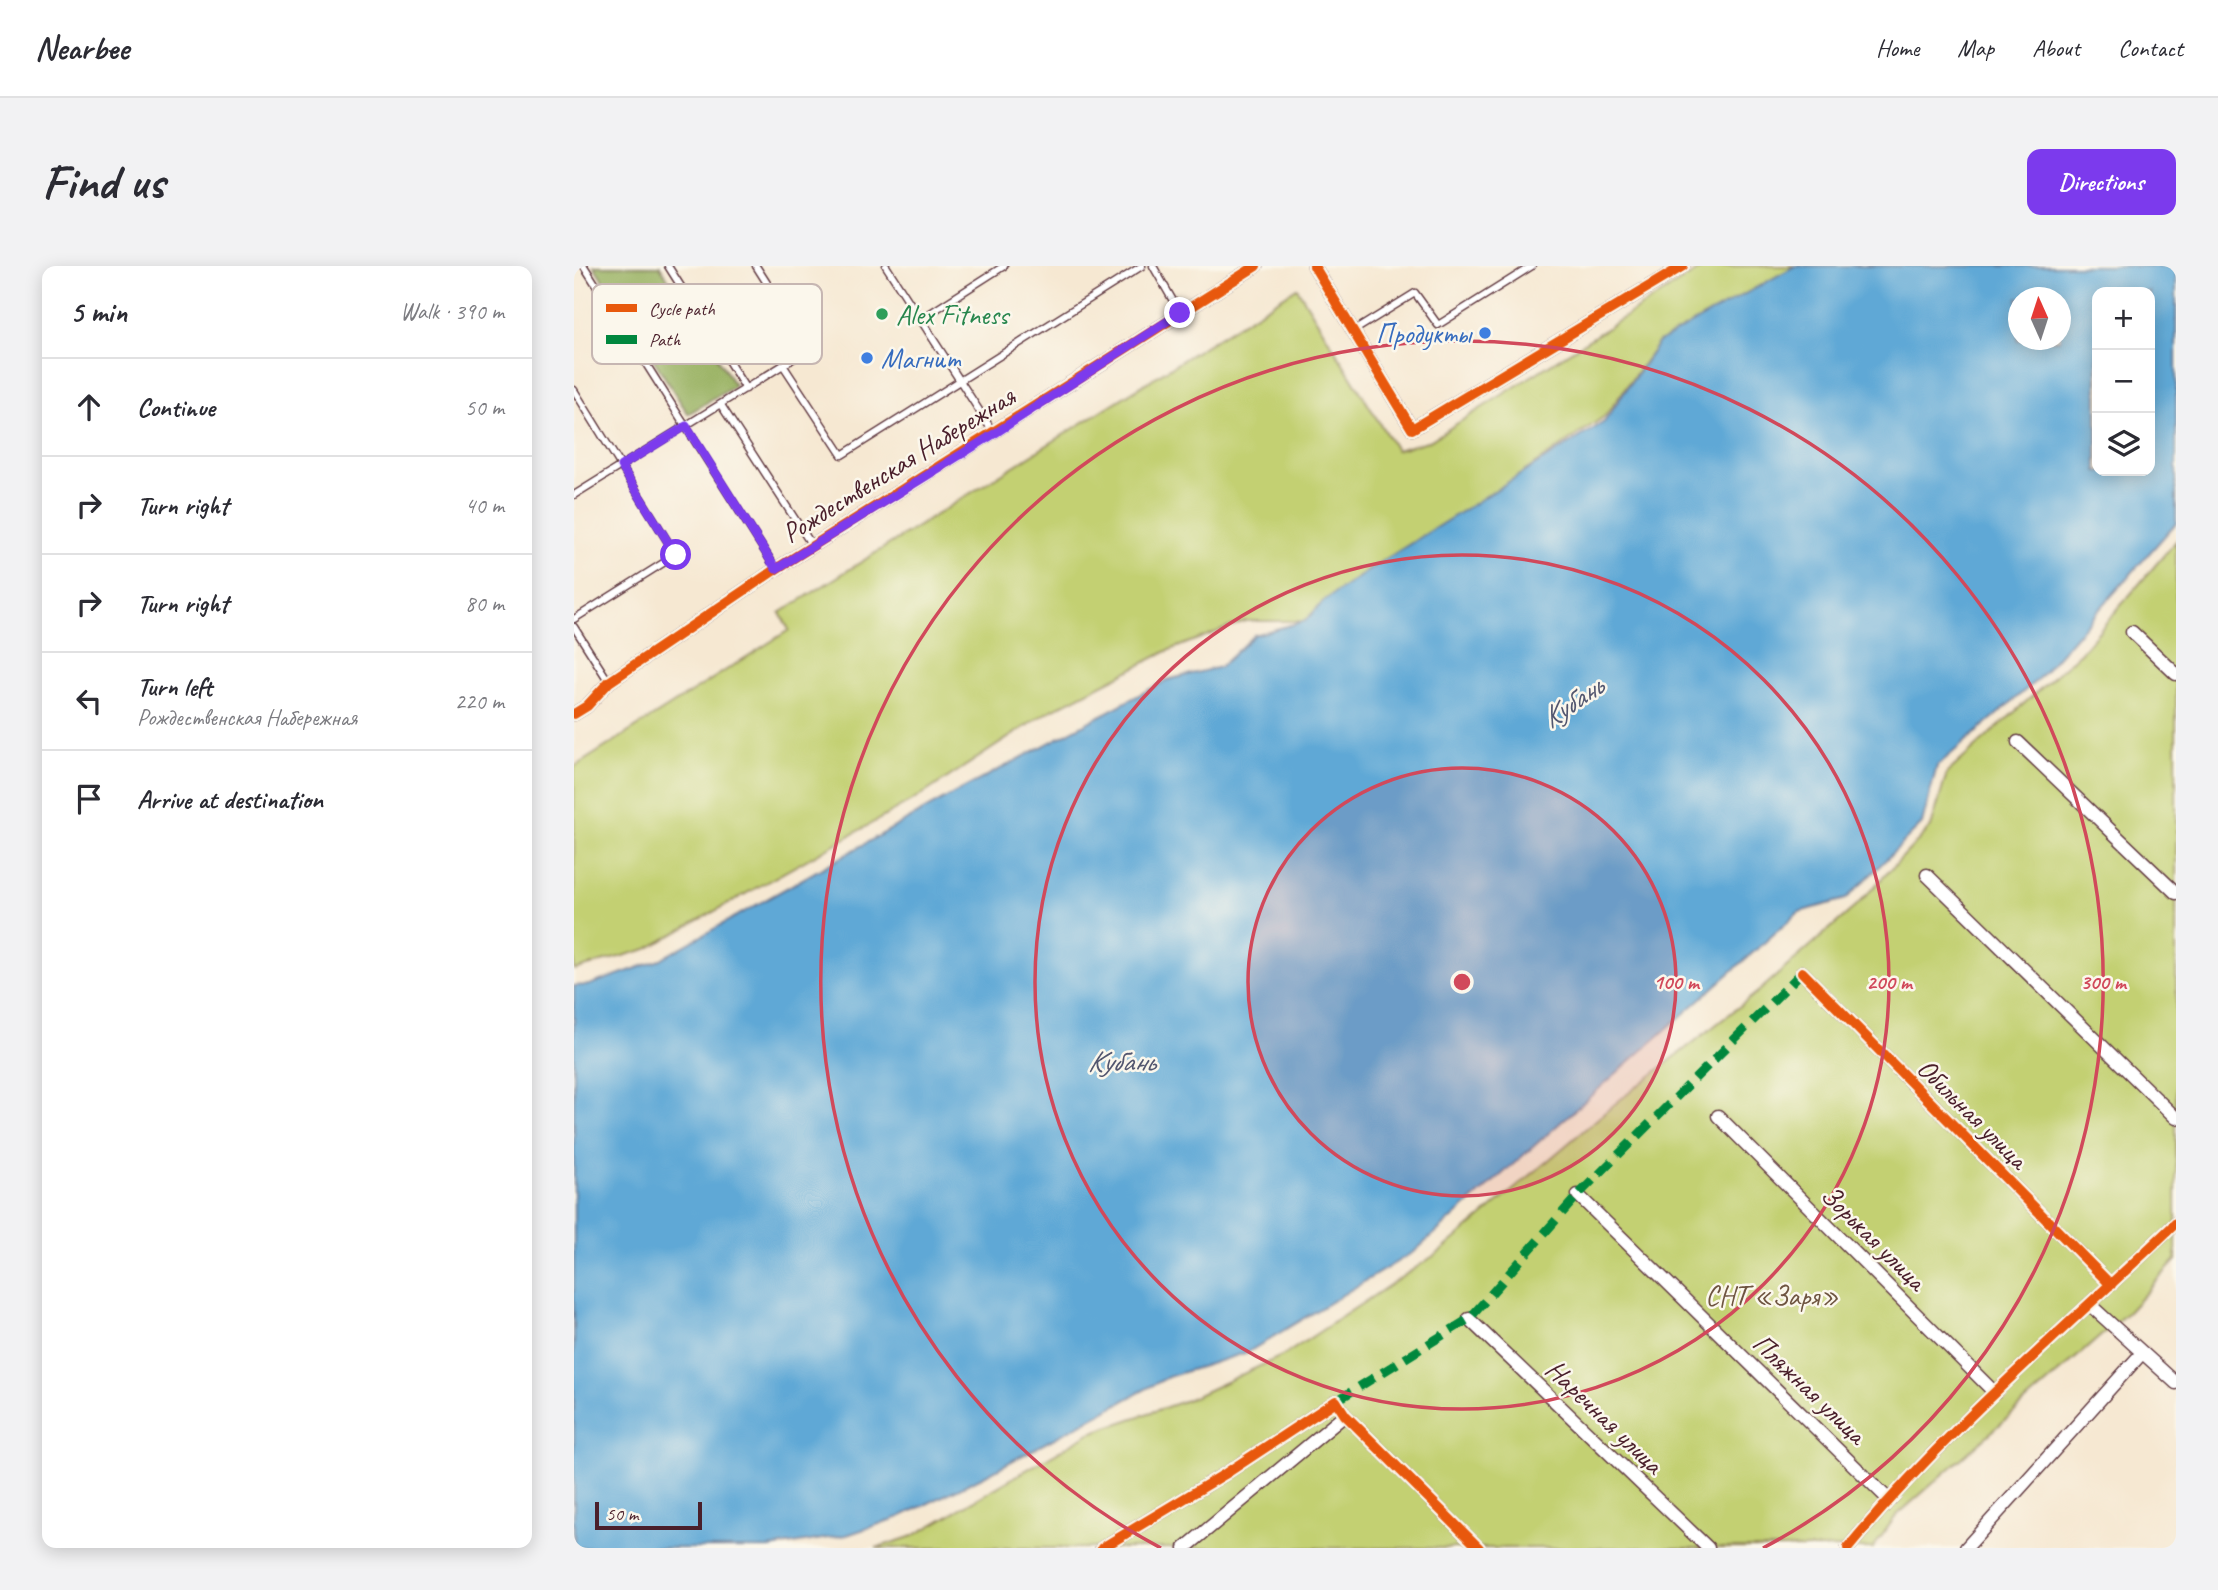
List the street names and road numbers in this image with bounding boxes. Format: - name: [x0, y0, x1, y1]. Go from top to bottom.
- street label: Рождественская Набережная: [775, 378, 1022, 550]
- street label: Обильная улица: [1910, 1051, 2037, 1178]
- street label: Зорькая улица: [1814, 1177, 1935, 1299]
- street label: Пляжная улица: [1745, 1326, 1876, 1453]
- street label: Наречная улица: [1538, 1352, 1672, 1482]

